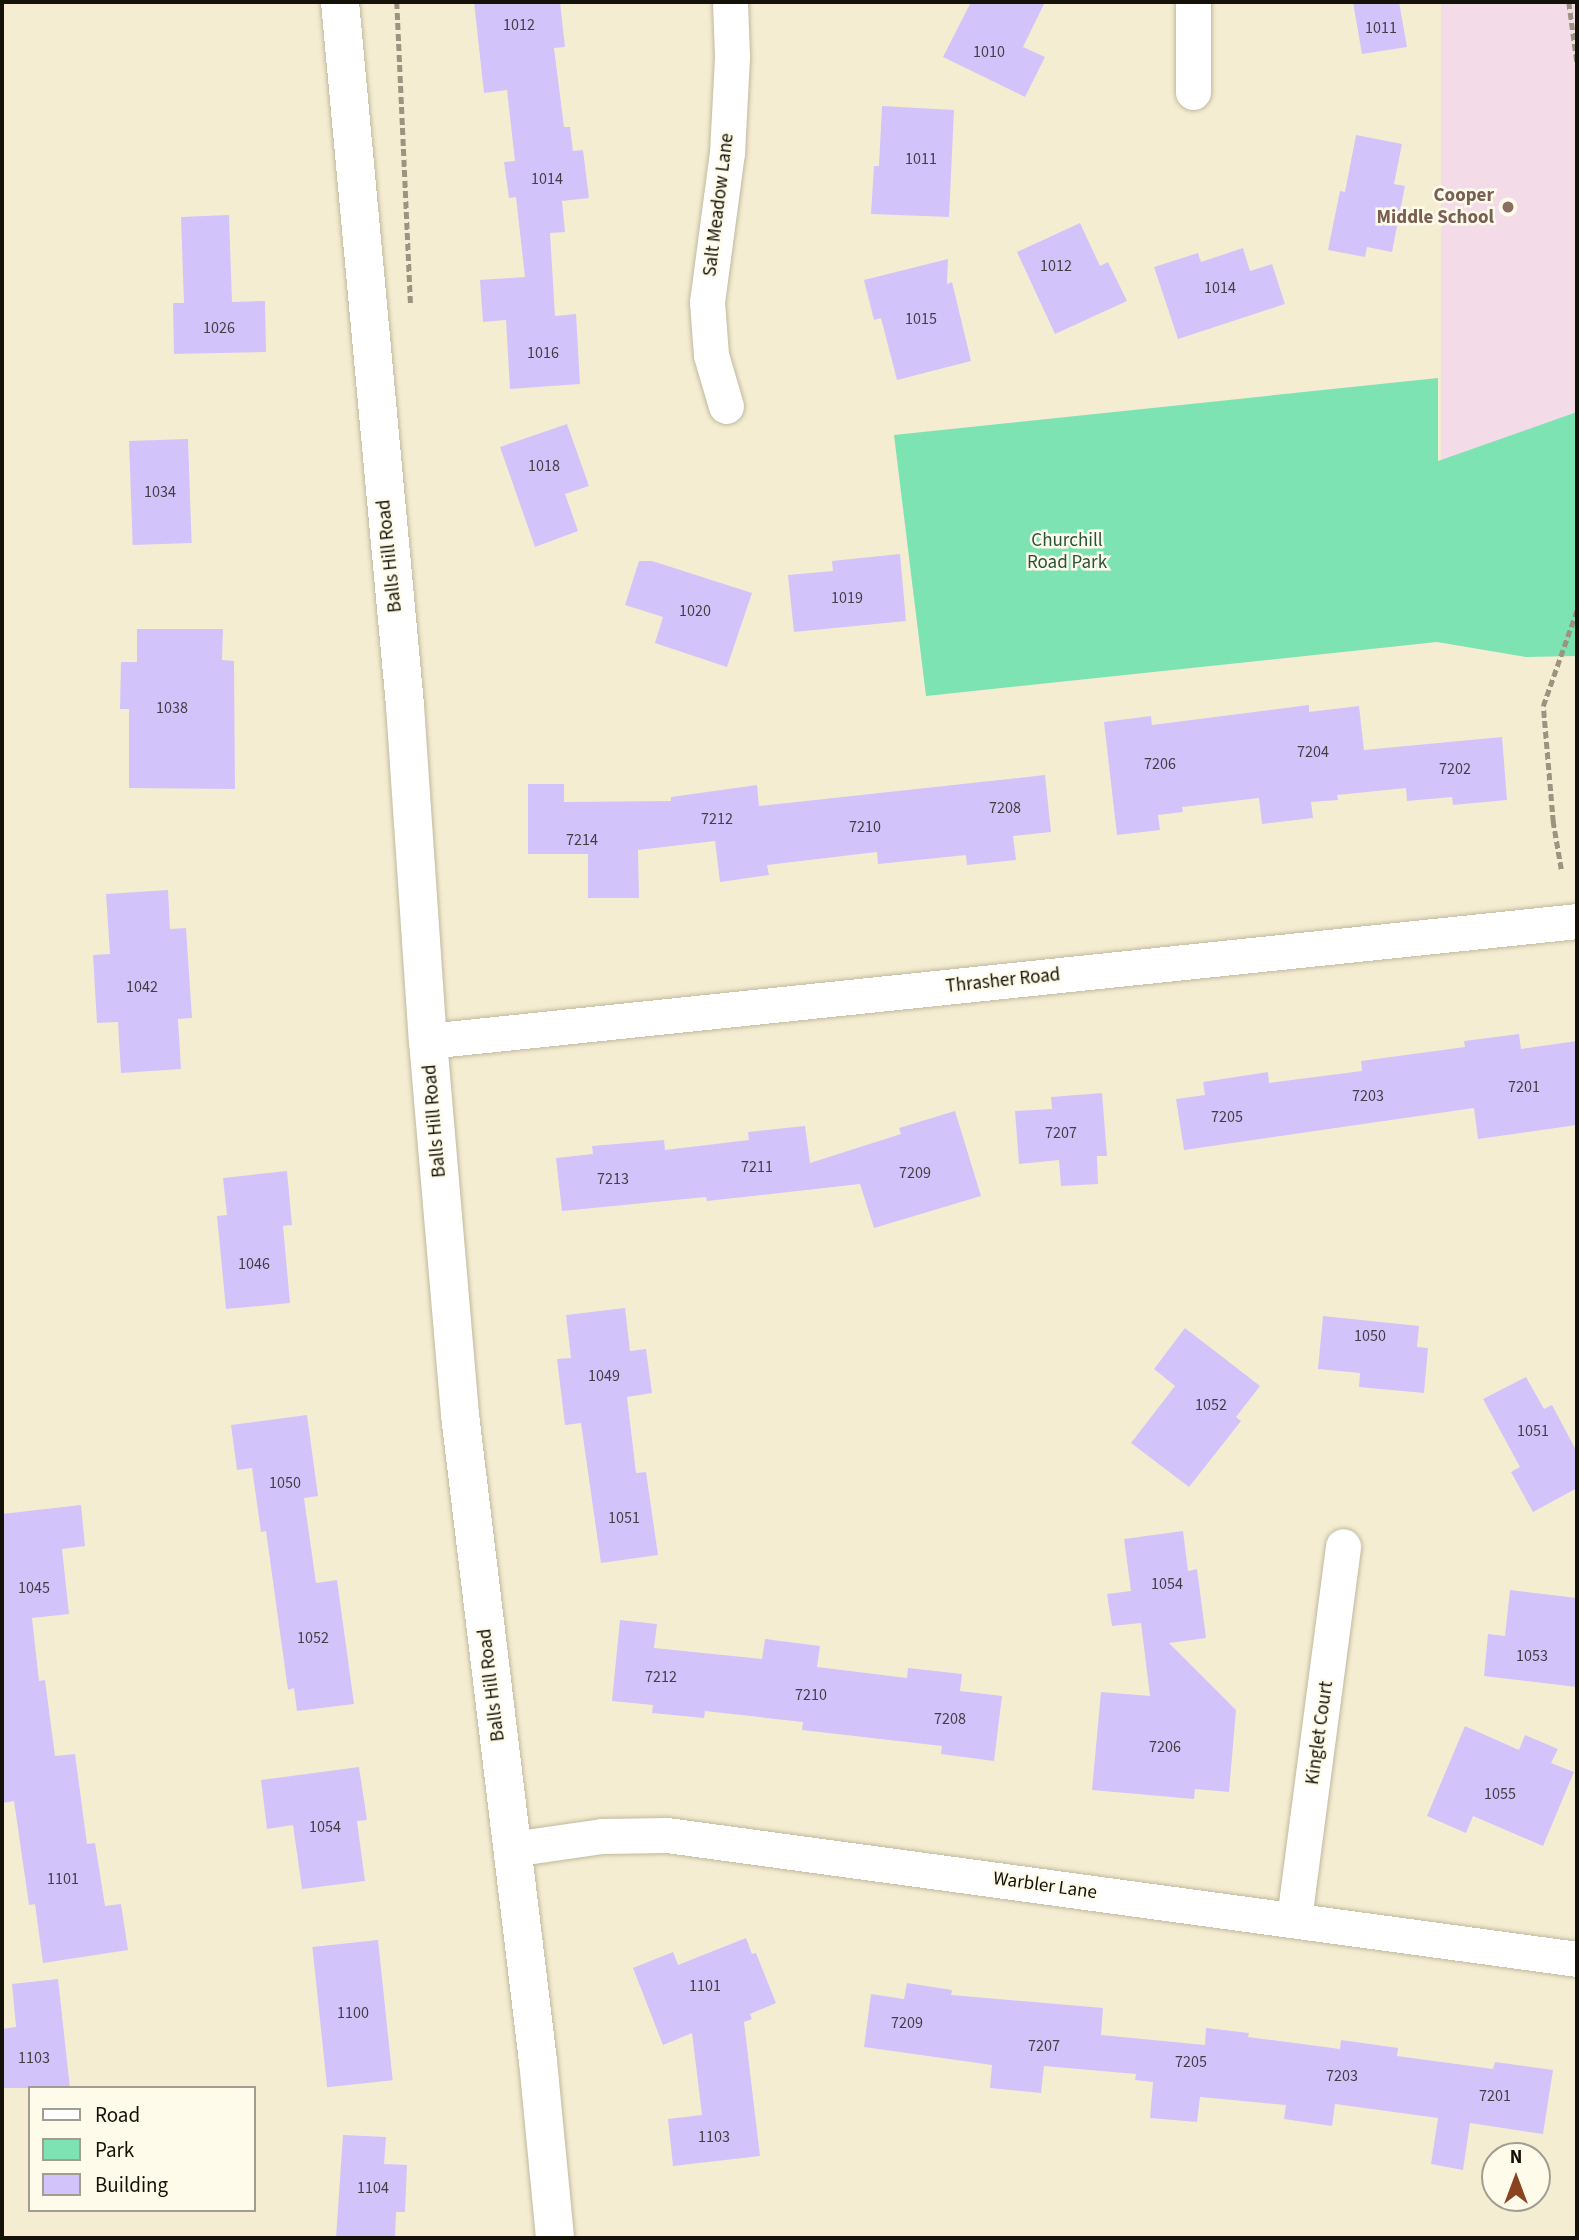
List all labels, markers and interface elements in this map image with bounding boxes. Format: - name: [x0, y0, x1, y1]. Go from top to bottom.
- house number: 1012: [503, 15, 535, 35]
- house number: 1011: [1365, 18, 1397, 38]
- house number: 1010: [973, 42, 1005, 62]
- street label: Salt Meadow Lane: [699, 132, 739, 278]
- house number: 1011: [905, 149, 937, 169]
- house number: 1014: [531, 169, 563, 189]
- place label: Cooper Middle School: [1377, 185, 1494, 229]
- marker: Cooper Middle School: [1500, 199, 1516, 215]
- house number: 1012: [1040, 256, 1072, 276]
- house number: 1014: [1204, 278, 1236, 298]
- house number: 1015: [905, 309, 937, 329]
- house number: 1026: [203, 318, 235, 338]
- house number: 1016: [527, 343, 559, 363]
- house number: 1018: [528, 456, 560, 476]
- house number: 1034: [144, 482, 176, 502]
- street label: Balls Hill Road: [373, 498, 407, 614]
- park label: Churchill Road Park: [1027, 530, 1107, 574]
- house number: 1019: [831, 588, 863, 608]
- house number: 1020: [679, 601, 711, 621]
- house number: 1038: [156, 698, 188, 718]
- house number: 7204: [1297, 742, 1329, 762]
- house number: 7206: [1144, 754, 1176, 774]
- house number: 7202: [1439, 759, 1471, 779]
- house number: 7208: [989, 798, 1021, 818]
- house number: 7212: [701, 809, 733, 829]
- house number: 7210: [849, 817, 881, 837]
- house number: 7214: [566, 830, 598, 850]
- street label: Thrasher Road: [945, 964, 1061, 998]
- house number: 1042: [126, 977, 158, 997]
- street label: Balls Hill Road: [419, 1063, 451, 1179]
- house number: 7201: [1508, 1077, 1540, 1097]
- house number: 7203: [1352, 1086, 1384, 1106]
- house number: 7205: [1211, 1107, 1243, 1127]
- house number: 7207: [1045, 1123, 1077, 1143]
- house number: 7211: [741, 1157, 773, 1177]
- house number: 7209: [899, 1163, 931, 1183]
- house number: 7213: [597, 1169, 629, 1189]
- house number: 1046: [238, 1254, 270, 1274]
- house number: 1050: [1354, 1326, 1386, 1346]
- house number: 1049: [588, 1366, 620, 1386]
- house number: 1052: [1195, 1395, 1227, 1415]
- house number: 1051: [1517, 1421, 1549, 1441]
- house number: 1050: [269, 1473, 301, 1493]
- house number: 1051: [608, 1508, 640, 1528]
- house number: 1054: [1151, 1574, 1183, 1594]
- house number: 1045: [18, 1578, 50, 1598]
- street label: Balls Hill Road: [474, 1627, 510, 1743]
- house number: 1052: [297, 1628, 329, 1648]
- house number: 1053: [1516, 1646, 1548, 1666]
- house number: 7212: [645, 1667, 677, 1687]
- street label: Kinglet Court: [1301, 1680, 1339, 1786]
- house number: 7210: [795, 1685, 827, 1705]
- house number: 7208: [934, 1709, 966, 1729]
- house number: 7206: [1149, 1737, 1181, 1757]
- house number: 1055: [1484, 1784, 1516, 1804]
- house number: 1054: [309, 1817, 341, 1837]
- street label: Warbler Lane: [992, 1867, 1098, 1905]
- house number: 1101: [47, 1869, 79, 1889]
- house number: 1101: [689, 1976, 721, 1996]
- house number: 1100: [337, 2003, 369, 2023]
- house number: 7209: [891, 2013, 923, 2033]
- house number: 7207: [1028, 2036, 1060, 2056]
- house number: 1103: [18, 2048, 50, 2068]
- house number: 7205: [1175, 2052, 1207, 2072]
- house number: 7203: [1326, 2066, 1358, 2086]
- legend: [28, 2086, 256, 2212]
- house number: 7201: [1479, 2086, 1511, 2106]
- text: Road: [95, 2100, 140, 2130]
- house number: 1103: [698, 2127, 730, 2147]
- text: Park: [95, 2135, 134, 2165]
- north arrow: [1481, 2142, 1551, 2212]
- text: N: [1510, 2144, 1522, 2171]
- text: Building: [95, 2170, 168, 2200]
- house number: 1104: [357, 2178, 389, 2198]

